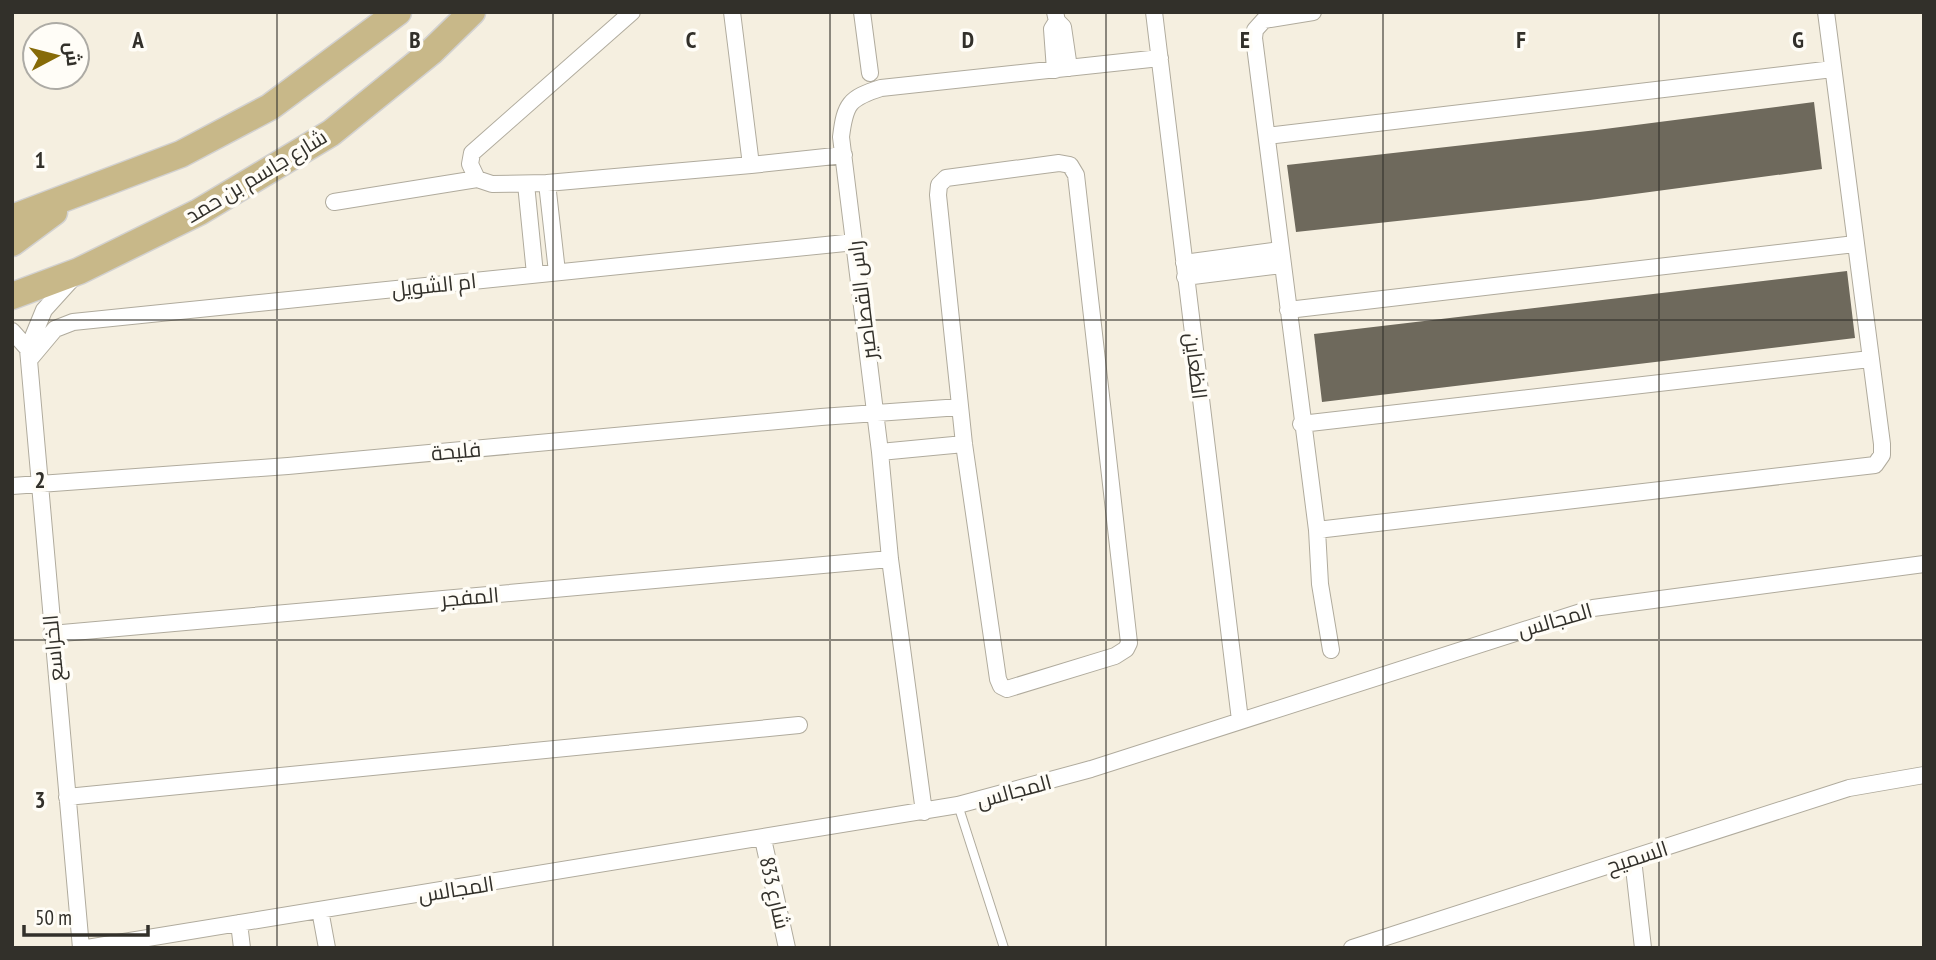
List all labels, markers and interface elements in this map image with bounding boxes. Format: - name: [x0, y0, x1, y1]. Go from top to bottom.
- north arrow: [21, 21, 91, 91]
- text: A: [131, 25, 144, 54]
- text: B: [409, 25, 421, 54]
- text: C: [686, 25, 697, 54]
- text: D: [962, 25, 974, 54]
- text: E: [1240, 25, 1250, 54]
- text: F: [1516, 25, 1526, 54]
- text: G: [1792, 25, 1804, 54]
- text: ش: [59, 40, 86, 67]
- street label: شارع جاسم بن حمد: [180, 123, 332, 230]
- text: 1: [35, 145, 46, 174]
- street label: راس القصاصير: [841, 239, 883, 362]
- street label: ام الشويل: [390, 267, 478, 304]
- street label: الظعاين: [1179, 331, 1213, 401]
- street label: فليحة: [430, 435, 482, 467]
- text: 2: [35, 465, 46, 494]
- street label: المفجر: [439, 581, 500, 613]
- street label: المجالس: [1515, 596, 1595, 644]
- street label: الخراسع: [37, 614, 70, 682]
- street label: المجالس: [974, 768, 1054, 814]
- text: 3: [35, 785, 46, 814]
- street label: السميح: [1603, 834, 1671, 881]
- street label: شارع 833: [753, 854, 796, 932]
- street label: المجالس: [416, 870, 496, 908]
- scale bar: [24, 894, 149, 938]
- text: 50 m: [35, 904, 72, 931]

